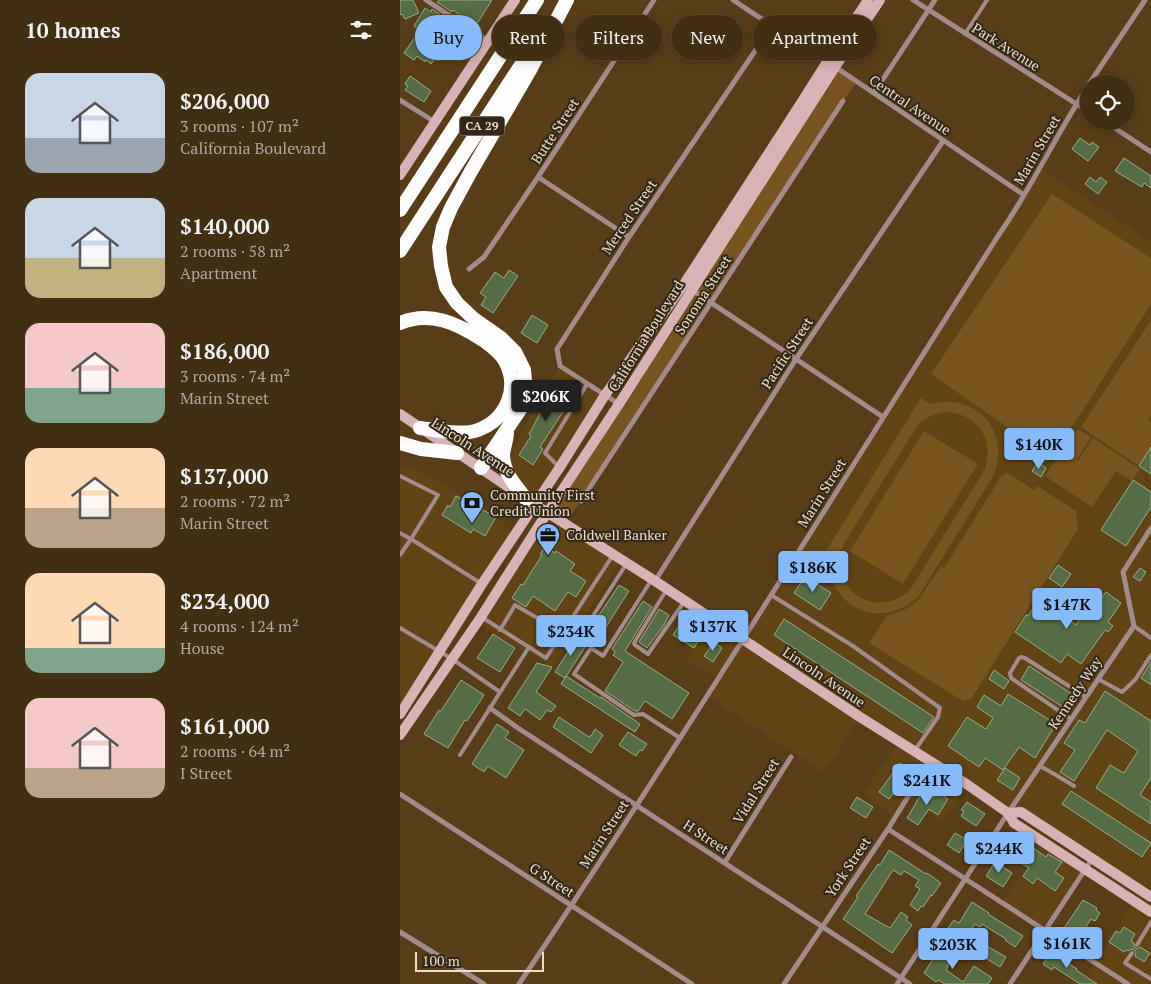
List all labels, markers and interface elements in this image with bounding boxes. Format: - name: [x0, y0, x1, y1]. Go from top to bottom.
- chip: Buy: [415, 15, 482, 60]
- chip: Rent: [492, 15, 565, 60]
- chip: Filters: [575, 15, 662, 60]
- chip: New: [672, 15, 743, 60]
- chip: Apartment: [753, 15, 877, 60]
- text: 10 homes: [25, 16, 121, 44]
- icon: filters: [347, 16, 375, 44]
- street label: Park Avenue: [969, 18, 1044, 75]
- street label: Central Avenue: [866, 70, 955, 139]
- map controls: [1080, 75, 1135, 130]
- button: locate: [1080, 75, 1135, 130]
- text: $206,000: [180, 87, 269, 115]
- icon: home: [65, 93, 125, 153]
- street label: Butte Street: [526, 94, 583, 167]
- street label: Marin Street: [1009, 111, 1065, 188]
- text: 3 rooms · 107 m²: [180, 115, 299, 137]
- road number: CA 29: [459, 116, 504, 136]
- text: California Boulevard: [180, 137, 326, 159]
- street label: Merced Street: [597, 175, 661, 258]
- text: $140,000: [180, 212, 269, 240]
- icon: home: [65, 218, 125, 278]
- text: 2 rooms · 58 m²: [180, 240, 290, 262]
- street label: Sonoma Street: [670, 251, 736, 338]
- text: Apartment: [180, 262, 257, 284]
- street label: California Boulevard: [604, 276, 688, 395]
- street label: Pacific Street: [756, 313, 817, 392]
- text: $186,000: [180, 337, 269, 365]
- icon: home: [65, 343, 125, 403]
- text: 3 rooms · 74 m²: [180, 365, 290, 387]
- pin: $206K: [511, 380, 581, 422]
- text: $206K: [522, 385, 570, 407]
- text: Marin Street: [180, 387, 269, 409]
- street label: Lincoln Avenue: [428, 413, 519, 481]
- pin: $140K: [1004, 428, 1074, 470]
- text: $140K: [1015, 433, 1063, 455]
- street label: Marin Street: [793, 454, 851, 531]
- text: $137,000: [180, 462, 268, 490]
- icon: home: [65, 468, 125, 528]
- place label: Community First Credit Union: [490, 485, 596, 520]
- text: 2 rooms · 72 m²: [180, 490, 290, 512]
- bank icon: Community First Credit Union: [459, 490, 485, 524]
- text: Marin Street: [180, 512, 269, 534]
- office icon: Coldwell Banker: [535, 522, 561, 556]
- place label: Coldwell Banker: [566, 525, 667, 544]
- pin: $186K: [778, 550, 848, 593]
- text: $186K: [789, 556, 837, 578]
- text: $234,000: [180, 587, 269, 615]
- pin: $147K: [1032, 588, 1102, 630]
- icon: home: [65, 593, 125, 653]
- text: $147K: [1043, 593, 1091, 615]
- pin: $137K: [678, 610, 748, 652]
- pin: $234K: [536, 614, 606, 657]
- text: 4 rooms · 124 m²: [180, 615, 299, 637]
- text: $137K: [689, 615, 737, 637]
- text: $234K: [547, 620, 595, 642]
- text: House: [180, 637, 225, 659]
- street label: Lincoln Avenue: [779, 642, 869, 711]
- street label: Kennedy Way: [1043, 652, 1106, 733]
- text: $161,000: [180, 712, 269, 740]
- icon: home: [65, 718, 125, 778]
- text: 2 rooms · 64 m²: [180, 740, 290, 762]
- street label: Vidal Street: [728, 754, 784, 827]
- text: I Street: [180, 762, 232, 784]
- pin: $241K: [892, 764, 962, 806]
- text: $241K: [903, 769, 951, 791]
- street label: Marin Street: [574, 795, 633, 872]
- street label: H Street: [680, 815, 733, 859]
- street label: York Street: [820, 832, 875, 901]
- pin: $244K: [964, 832, 1034, 874]
- text: $244K: [975, 837, 1023, 859]
- street label: G Street: [526, 858, 579, 902]
- pin: $161K: [1032, 926, 1102, 969]
- pin: $203K: [918, 928, 988, 970]
- text: $161K: [1043, 932, 1091, 954]
- text: $203K: [929, 933, 977, 955]
- scale bar: [415, 949, 544, 972]
- text: 100 m: [422, 951, 460, 970]

